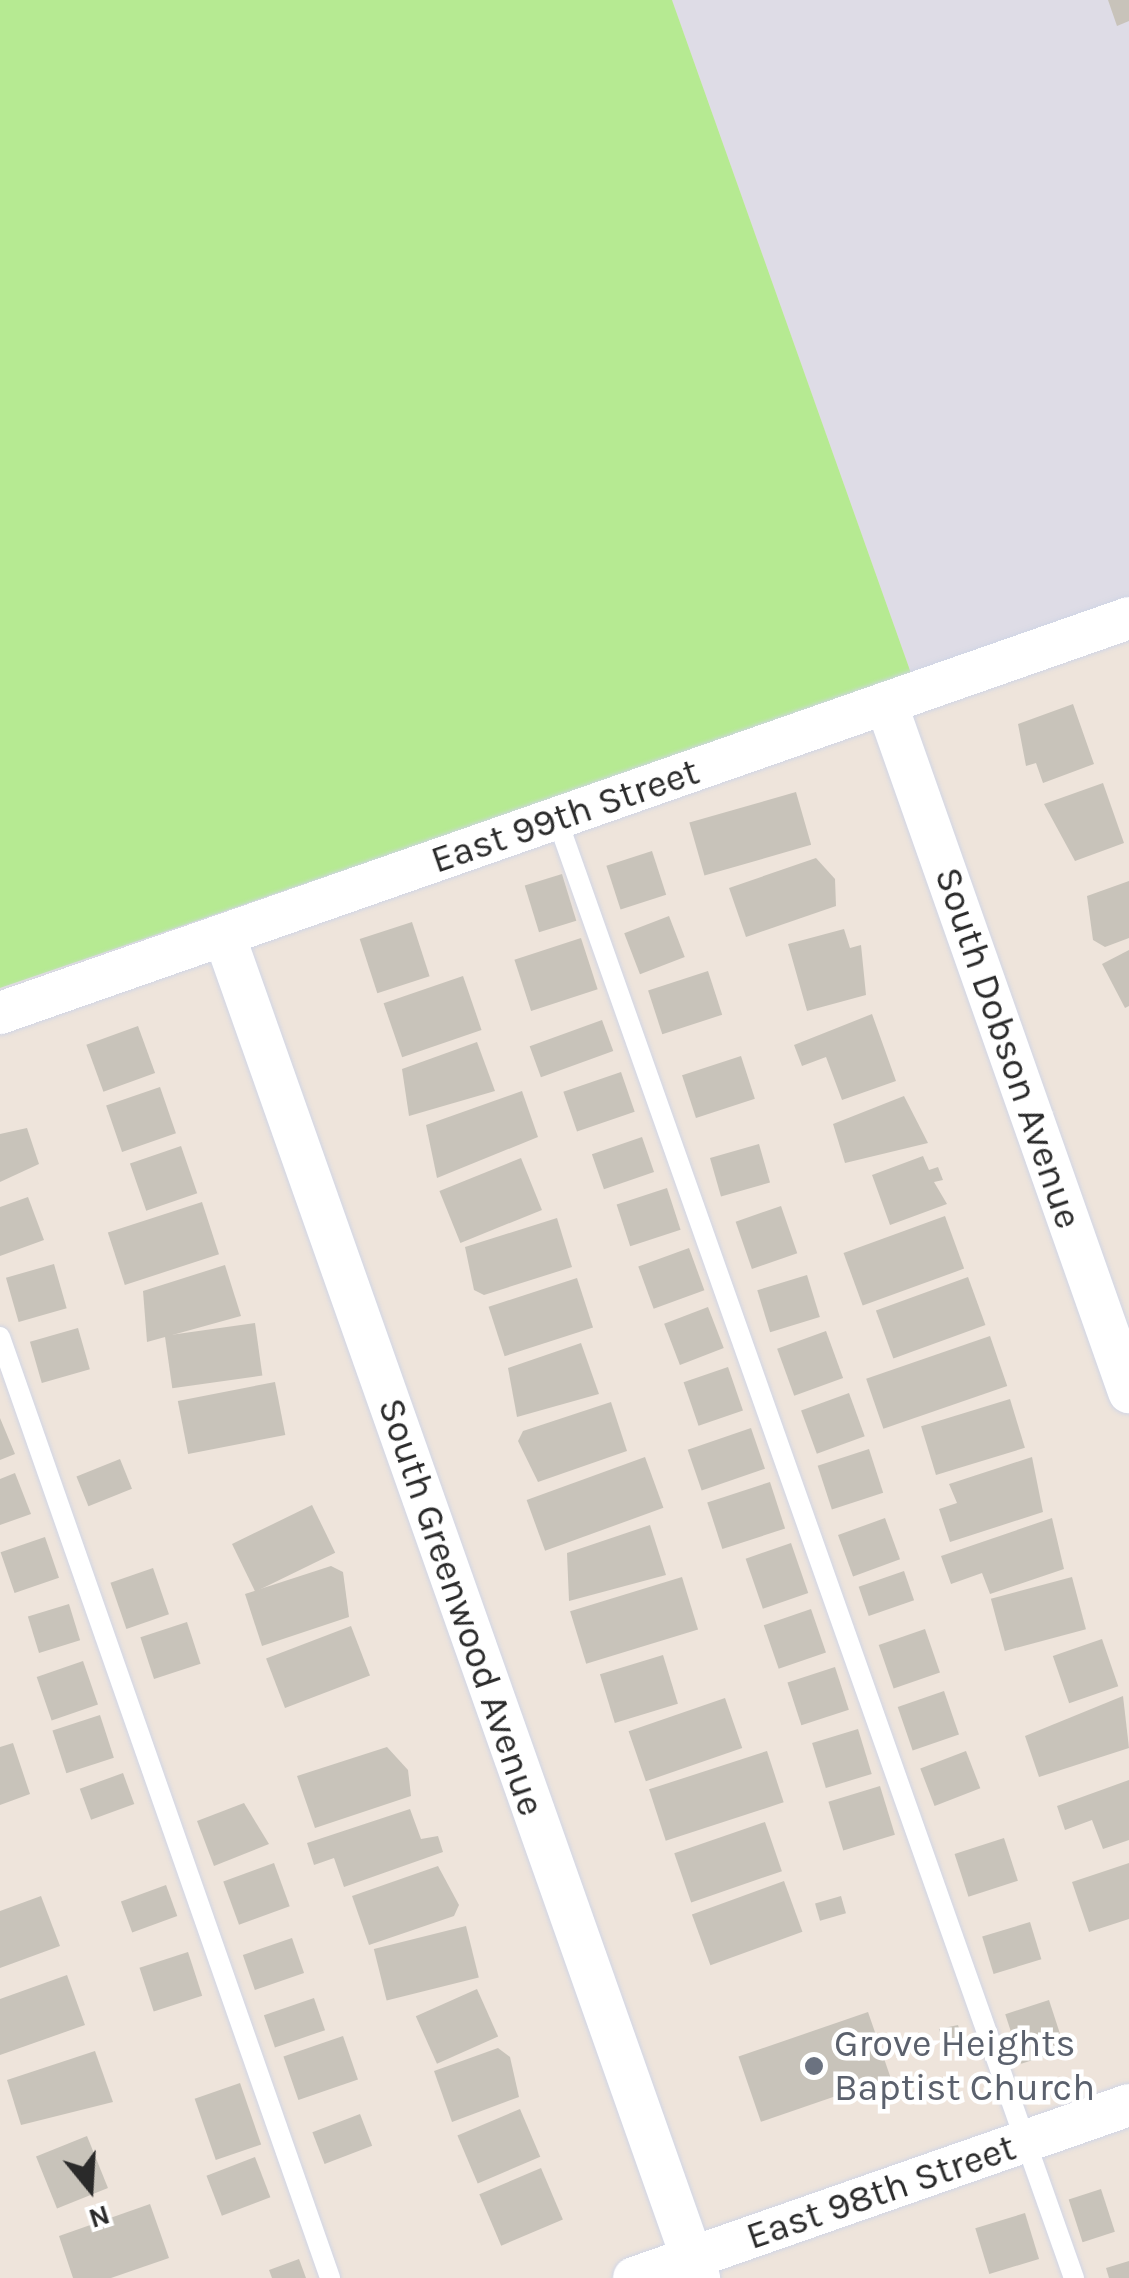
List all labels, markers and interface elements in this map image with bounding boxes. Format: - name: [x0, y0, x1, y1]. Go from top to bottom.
- street label: East 99th Street: [425, 749, 705, 883]
- street label: South Dobson Avenue: [925, 861, 1091, 1235]
- street label: South Greenwood Avenue: [368, 1392, 554, 1822]
- place label: Grove Heights Baptist Church: [834, 2021, 1095, 2110]
- marker: Grove Heights Baptist Church: [803, 2055, 825, 2077]
- street label: East 98th Street: [740, 2125, 1022, 2259]
- north arrow: [40, 2138, 140, 2238]
- text: N: [85, 2198, 114, 2236]

